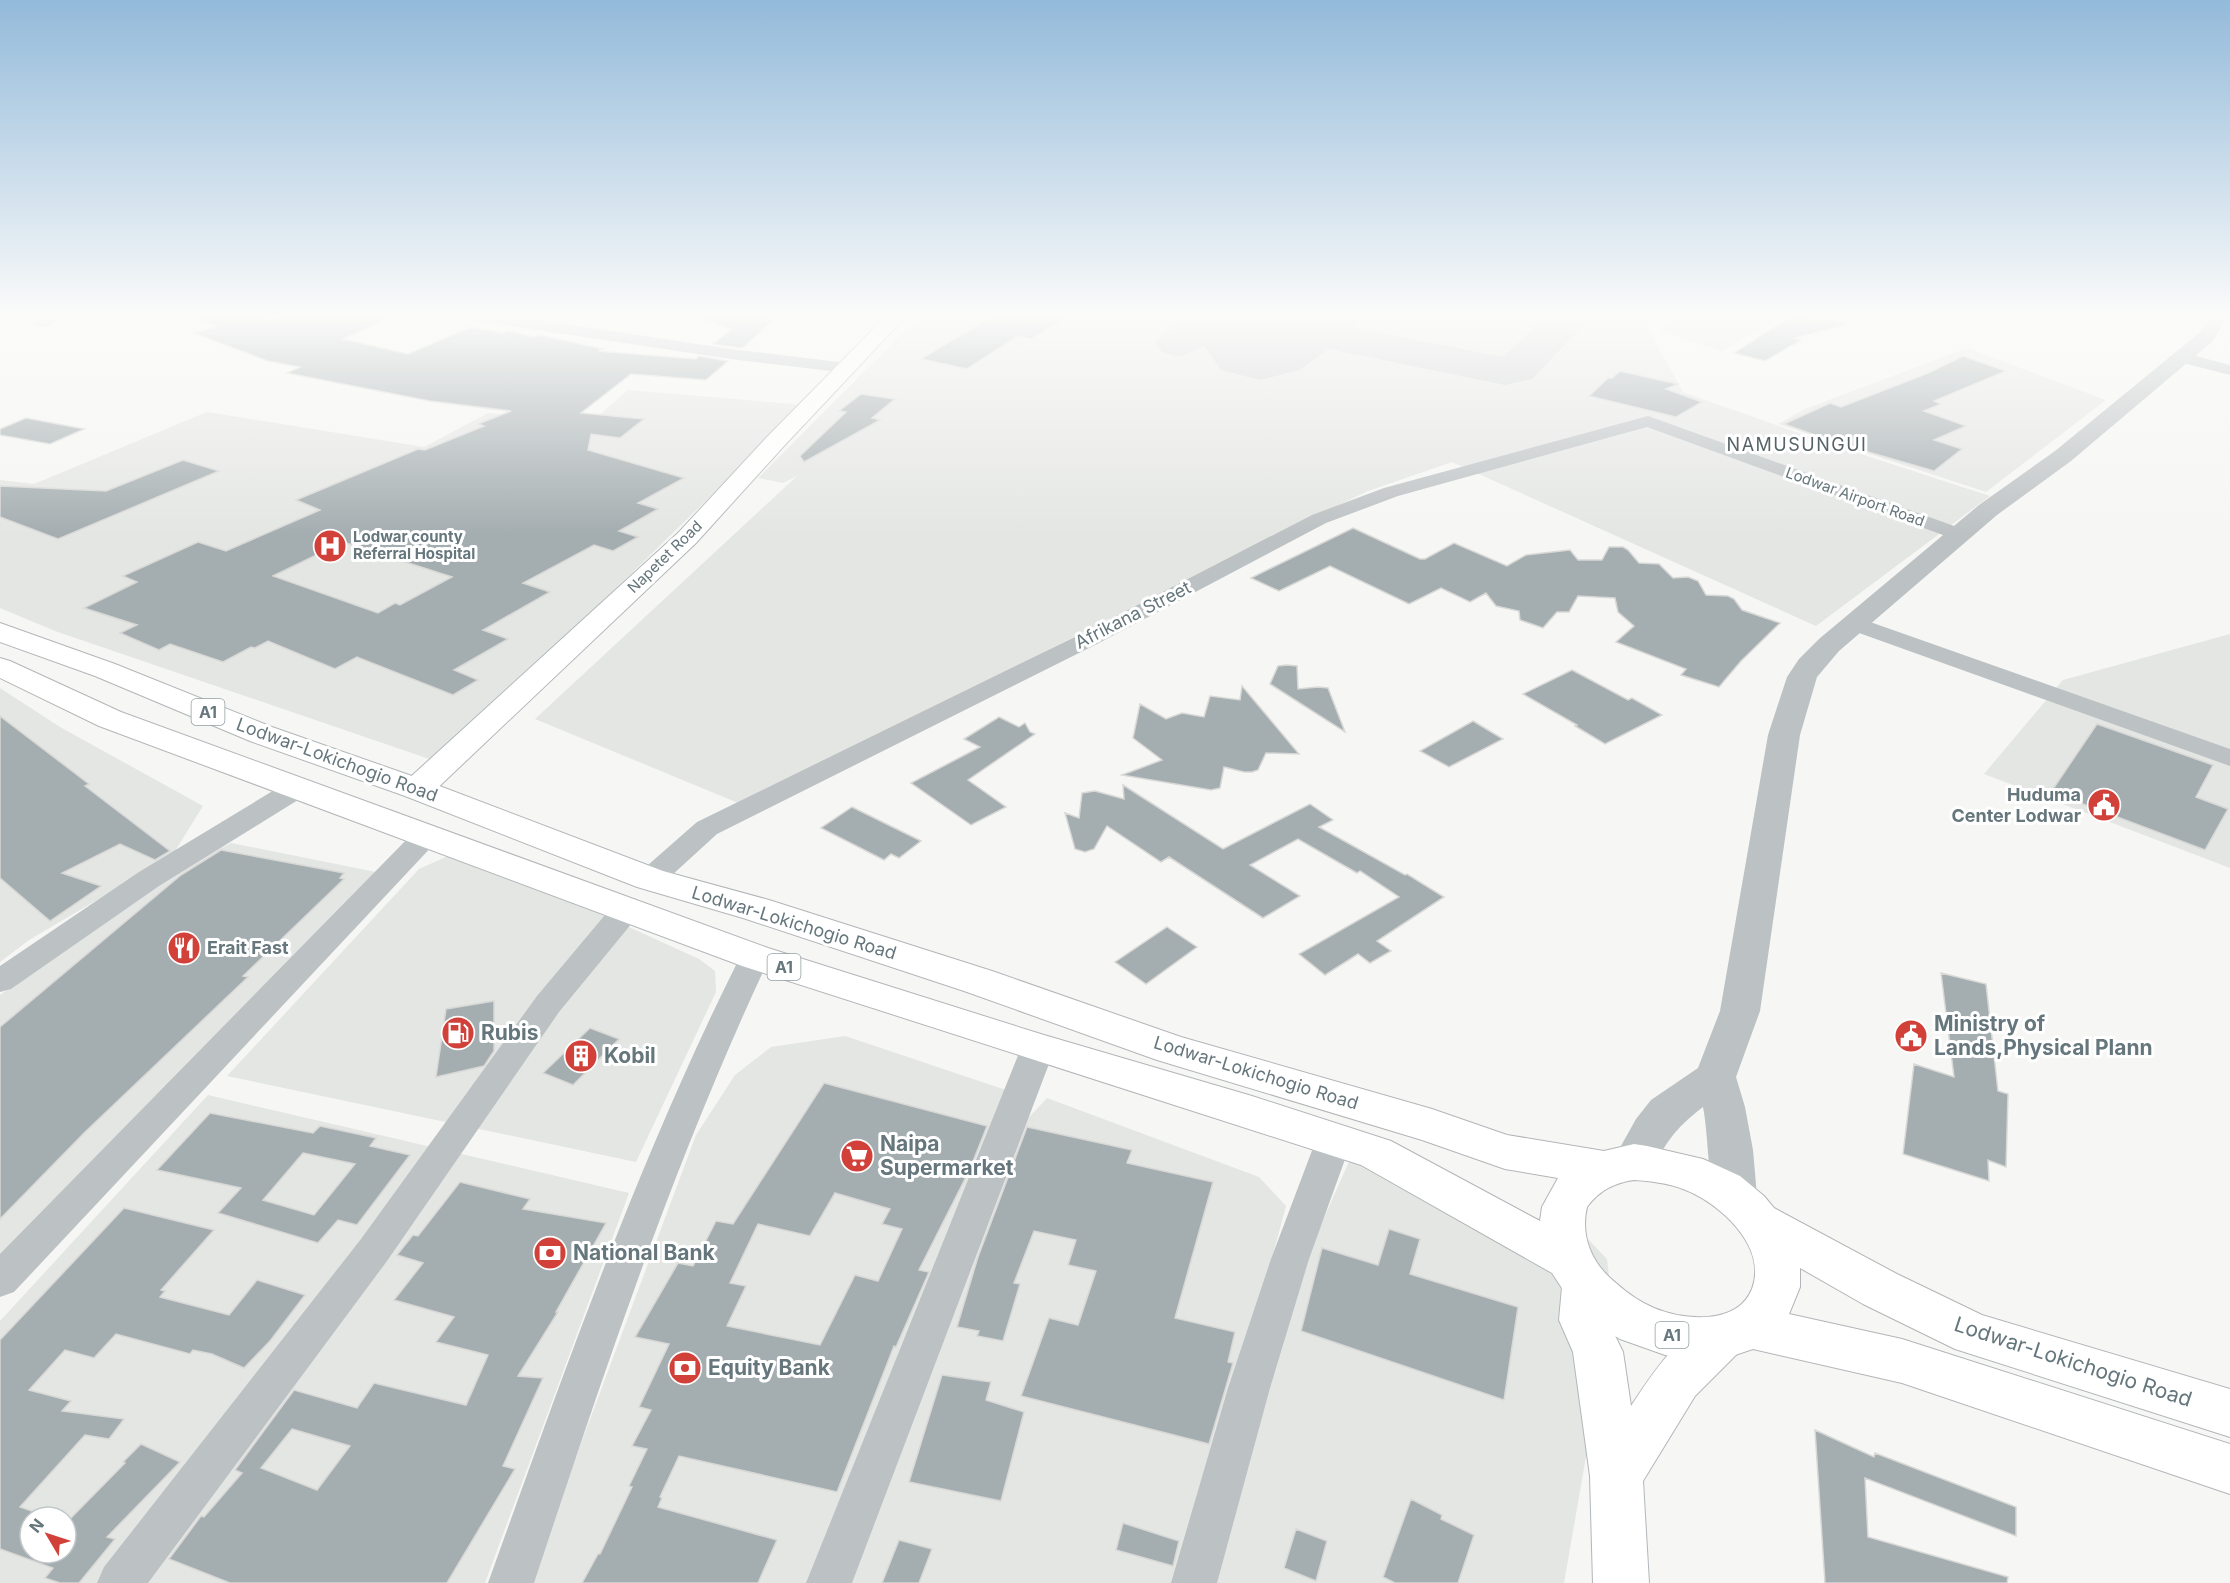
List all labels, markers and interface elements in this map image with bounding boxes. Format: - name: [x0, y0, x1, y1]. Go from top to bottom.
- district label: NAMUSUNGUI: [1727, 434, 1867, 455]
- street label: Lodwar Airport Road: [1783, 463, 1927, 531]
- street label: Napetet Road: [623, 516, 706, 597]
- place label: Lodwar county Referral Hospital: [353, 527, 475, 563]
- hospital icon: Lodwar county Referral Hospital: [312, 528, 348, 564]
- street label: Afrikana Street: [1071, 576, 1194, 653]
- road number: A1: [192, 699, 224, 725]
- street label: Lodwar-Lokichogio Road: [234, 713, 441, 806]
- place label: Huduma Center Lodwar: [1951, 784, 2081, 826]
- public building icon: Huduma Center Lodwar: [2086, 787, 2122, 823]
- street label: Lodwar-Lokichogio Road: [689, 881, 899, 964]
- restaurant icon: Erait Fast: [166, 930, 202, 966]
- place label: Erait Fast: [207, 937, 289, 958]
- road number: A1: [768, 954, 800, 980]
- place label: Ministry of Lands,Physical Plann: [1934, 1011, 2153, 1060]
- fuel station icon: Rubis: [440, 1015, 476, 1051]
- public building icon: Ministry of Lands,Physical Plann: [1893, 1018, 1929, 1054]
- place label: Rubis: [481, 1020, 539, 1045]
- street label: Lodwar-Lokichogio Road: [1151, 1031, 1361, 1114]
- building icon: Kobil: [563, 1038, 599, 1074]
- place label: Kobil: [604, 1043, 656, 1068]
- place label: Naipa Supermarket: [880, 1131, 1014, 1180]
- supermarket icon: Naipa Supermarket: [839, 1138, 875, 1174]
- bank icon: National Bank: [532, 1235, 568, 1271]
- place label: National Bank: [573, 1240, 716, 1265]
- street label: Lodwar-Lokichogio Road: [1951, 1311, 2195, 1412]
- road number: A1: [1656, 1322, 1688, 1348]
- bank icon: Equity Bank: [667, 1350, 703, 1386]
- place label: Equity Bank: [708, 1355, 831, 1380]
- north arrow: [18, 1505, 78, 1565]
- text: N: [25, 1515, 48, 1537]

